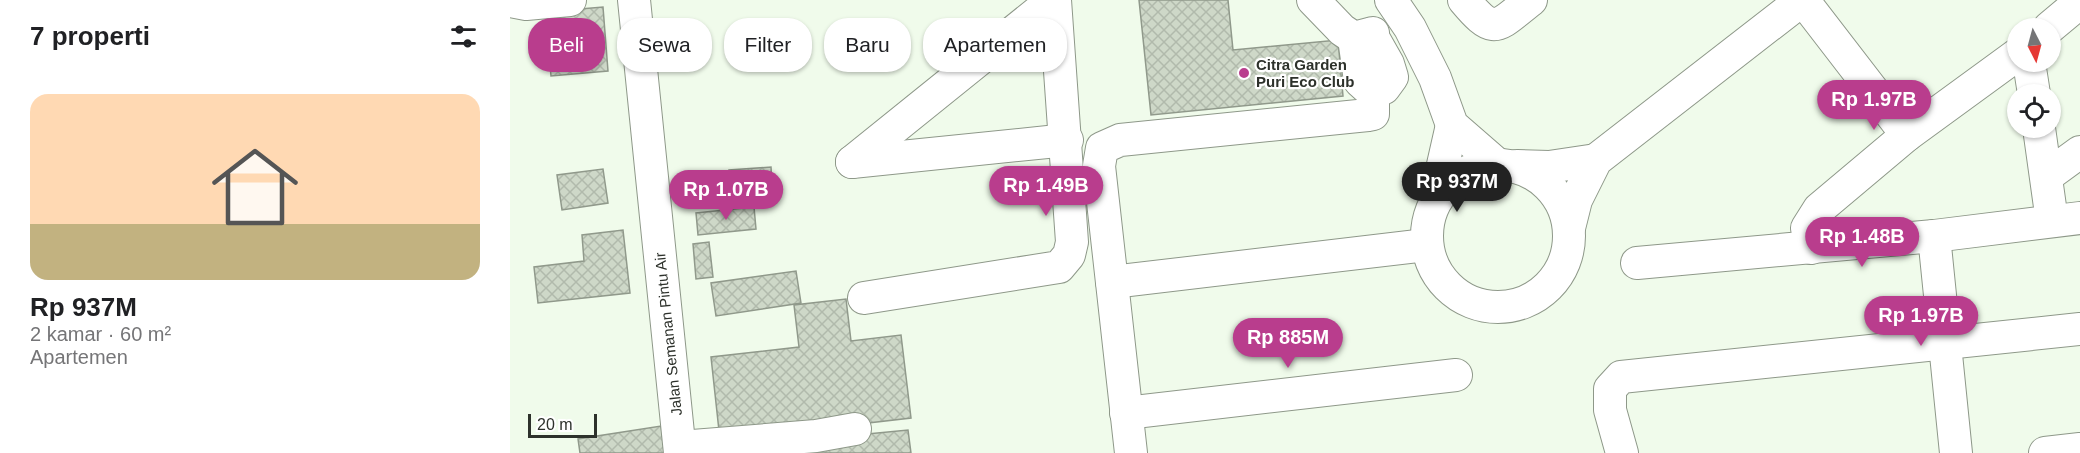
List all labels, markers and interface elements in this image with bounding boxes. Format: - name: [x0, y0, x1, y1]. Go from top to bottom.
- chip: Beli: [528, 18, 605, 72]
- chip: Sewa: [617, 18, 712, 72]
- chip: Filter: [724, 18, 812, 72]
- chip: Baru: [824, 18, 911, 72]
- chip: Apartemen: [923, 18, 1067, 72]
- north arrow: [2007, 18, 2061, 72]
- map controls: [2007, 18, 2061, 138]
- icon: filters: [447, 20, 480, 53]
- text: 7 properti: [30, 21, 150, 51]
- place label: Citra Garden Puri Eco Club: [1256, 56, 1354, 90]
- marker: Citra Garden Puri Eco Club: [1237, 66, 1251, 80]
- pin: Rp 1.97B: [1812, 80, 1936, 131]
- button: locate: [2007, 84, 2061, 138]
- text: Rp 1.97B: [1831, 88, 1917, 110]
- icon: home: [201, 133, 309, 241]
- pin: Rp 937M: [1402, 162, 1512, 213]
- pin: Rp 1.49B: [984, 166, 1108, 217]
- pin: Rp 1.07B: [664, 170, 788, 221]
- text: Rp 937M: [1416, 170, 1498, 192]
- text: Rp 1.49B: [1003, 174, 1089, 196]
- text: Rp 1.07B: [683, 178, 769, 200]
- pin: Rp 1.48B: [1800, 217, 1924, 268]
- text: Rp 1.48B: [1819, 225, 1905, 247]
- street label: Jalan Semanan Pintu Air: [651, 251, 685, 417]
- text: Rp 937M: [30, 292, 137, 322]
- pin: Rp 1.97B: [1859, 296, 1983, 347]
- text: Rp 1.97B: [1878, 304, 1964, 326]
- pin: Rp 885M: [1233, 318, 1343, 369]
- text: 2 kamar · 60 m²: [30, 323, 171, 345]
- text: Rp 885M: [1247, 326, 1329, 348]
- text: Apartemen: [30, 346, 128, 368]
- scale bar: [528, 411, 597, 438]
- text: 20 m: [537, 416, 573, 433]

